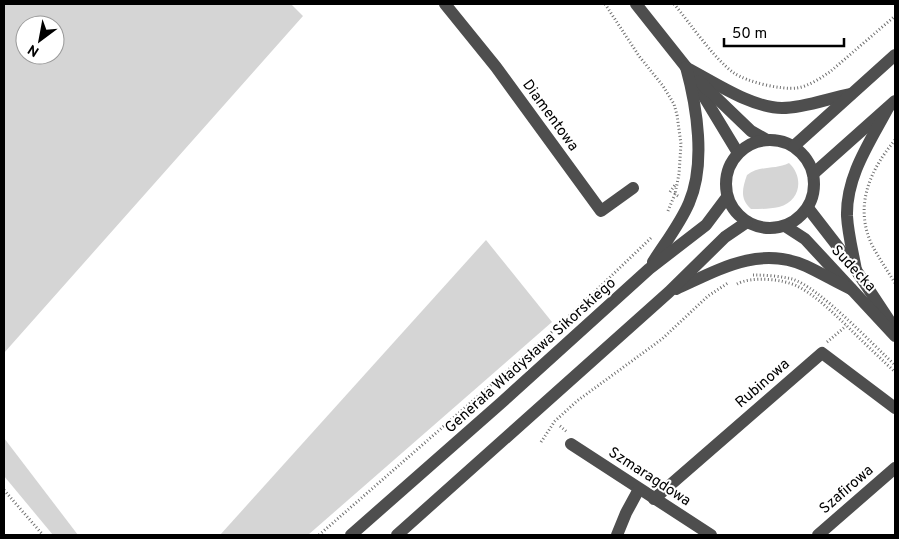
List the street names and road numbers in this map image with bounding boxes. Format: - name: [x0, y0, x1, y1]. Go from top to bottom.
- street label: Diamentowa: [518, 76, 582, 155]
- street label: Sudecka: [826, 242, 879, 296]
- street label: Generała Władysława Sikorskiego: [442, 274, 620, 438]
- street label: Rubinowa: [732, 355, 794, 413]
- street label: Szmaragdowa: [604, 444, 694, 511]
- street label: Szafirowa: [816, 462, 878, 519]

